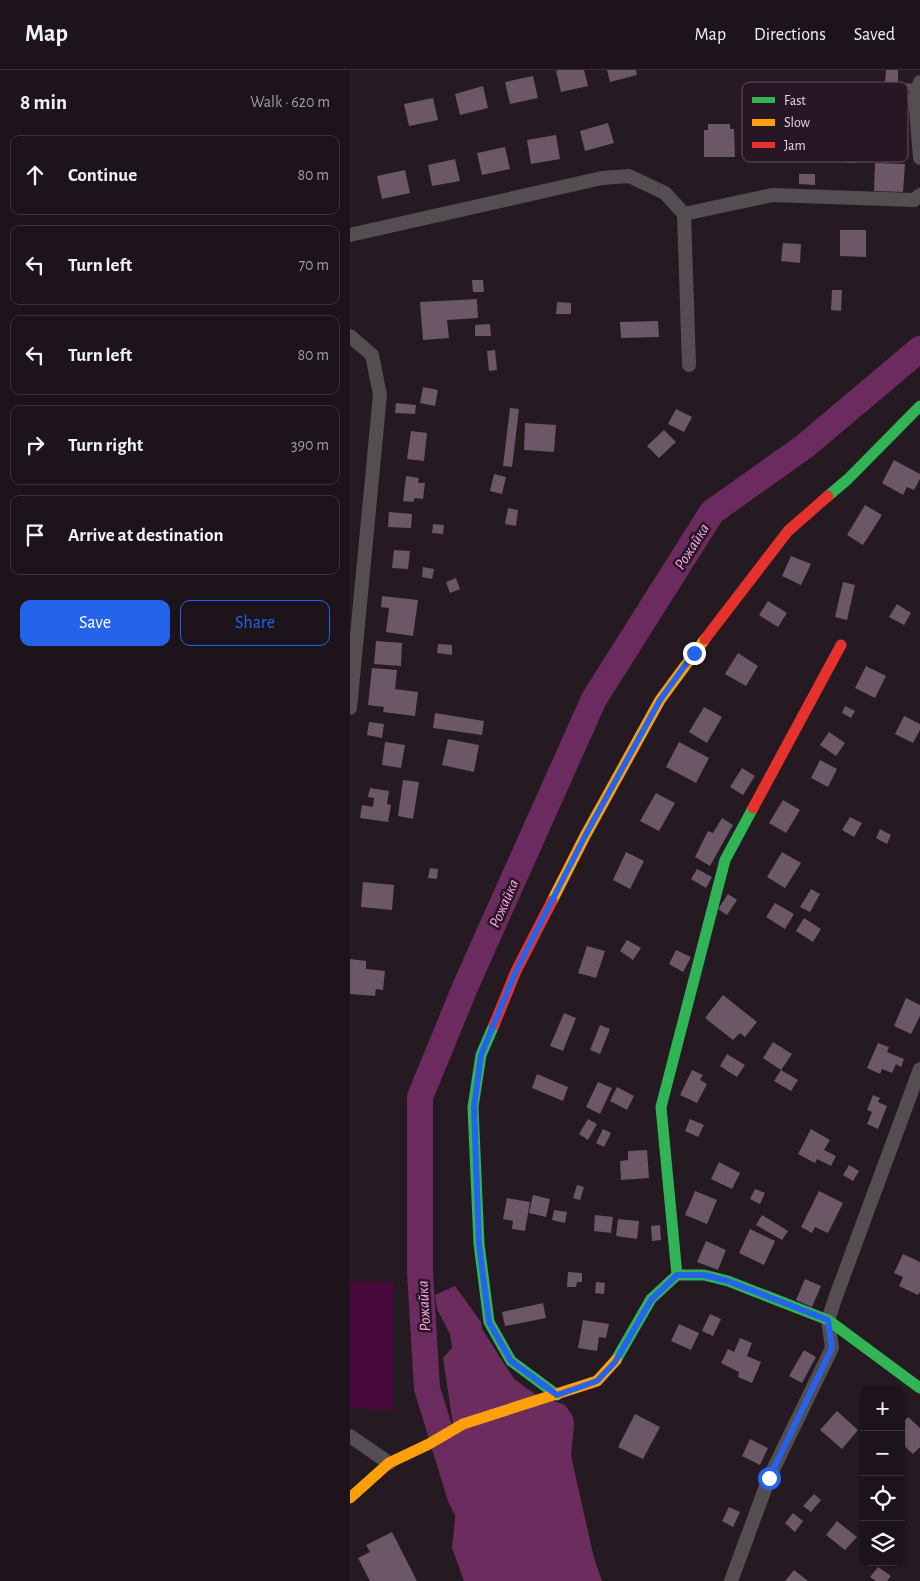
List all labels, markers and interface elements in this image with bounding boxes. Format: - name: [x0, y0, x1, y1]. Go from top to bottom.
- text: Map: [25, 22, 68, 46]
- text: Map: [695, 26, 726, 44]
- text: Directions: [754, 26, 826, 44]
- text: Saved: [854, 26, 895, 44]
- legend: [742, 82, 908, 162]
- text: 8 min: [20, 92, 67, 113]
- text: Walk · 620 m: [250, 94, 330, 110]
- text: Fast: [784, 94, 806, 108]
- text: Slow: [784, 116, 811, 130]
- text: Jam: [784, 139, 806, 153]
- icon: ahead: [21, 161, 49, 189]
- text: Continue: [68, 166, 137, 185]
- text: 80 m: [298, 167, 329, 183]
- icon: left: [21, 251, 49, 279]
- text: Turn left: [68, 256, 132, 275]
- text: 70 m: [298, 257, 329, 273]
- icon: left: [21, 341, 49, 369]
- text: Turn left: [68, 346, 132, 365]
- text: 80 m: [298, 347, 329, 363]
- icon: right: [21, 431, 49, 459]
- text: Turn right: [68, 436, 143, 455]
- text: 390 m: [291, 437, 329, 453]
- icon: arrive: [21, 521, 49, 549]
- water label: Рожайка: [672, 521, 712, 572]
- text: Arrive at destination: [68, 526, 224, 545]
- button: Save: [20, 600, 170, 646]
- button: Share: [180, 600, 330, 646]
- route end: [683, 642, 706, 665]
- water label: Рожайка: [486, 877, 522, 930]
- water label: Рожайка: [415, 1280, 433, 1332]
- map controls: [860, 1386, 905, 1566]
- button: +: [860, 1386, 905, 1431]
- button: −: [860, 1431, 905, 1476]
- route start: [758, 1467, 781, 1490]
- button: locate: [860, 1476, 905, 1521]
- button: layers: [860, 1521, 905, 1566]

